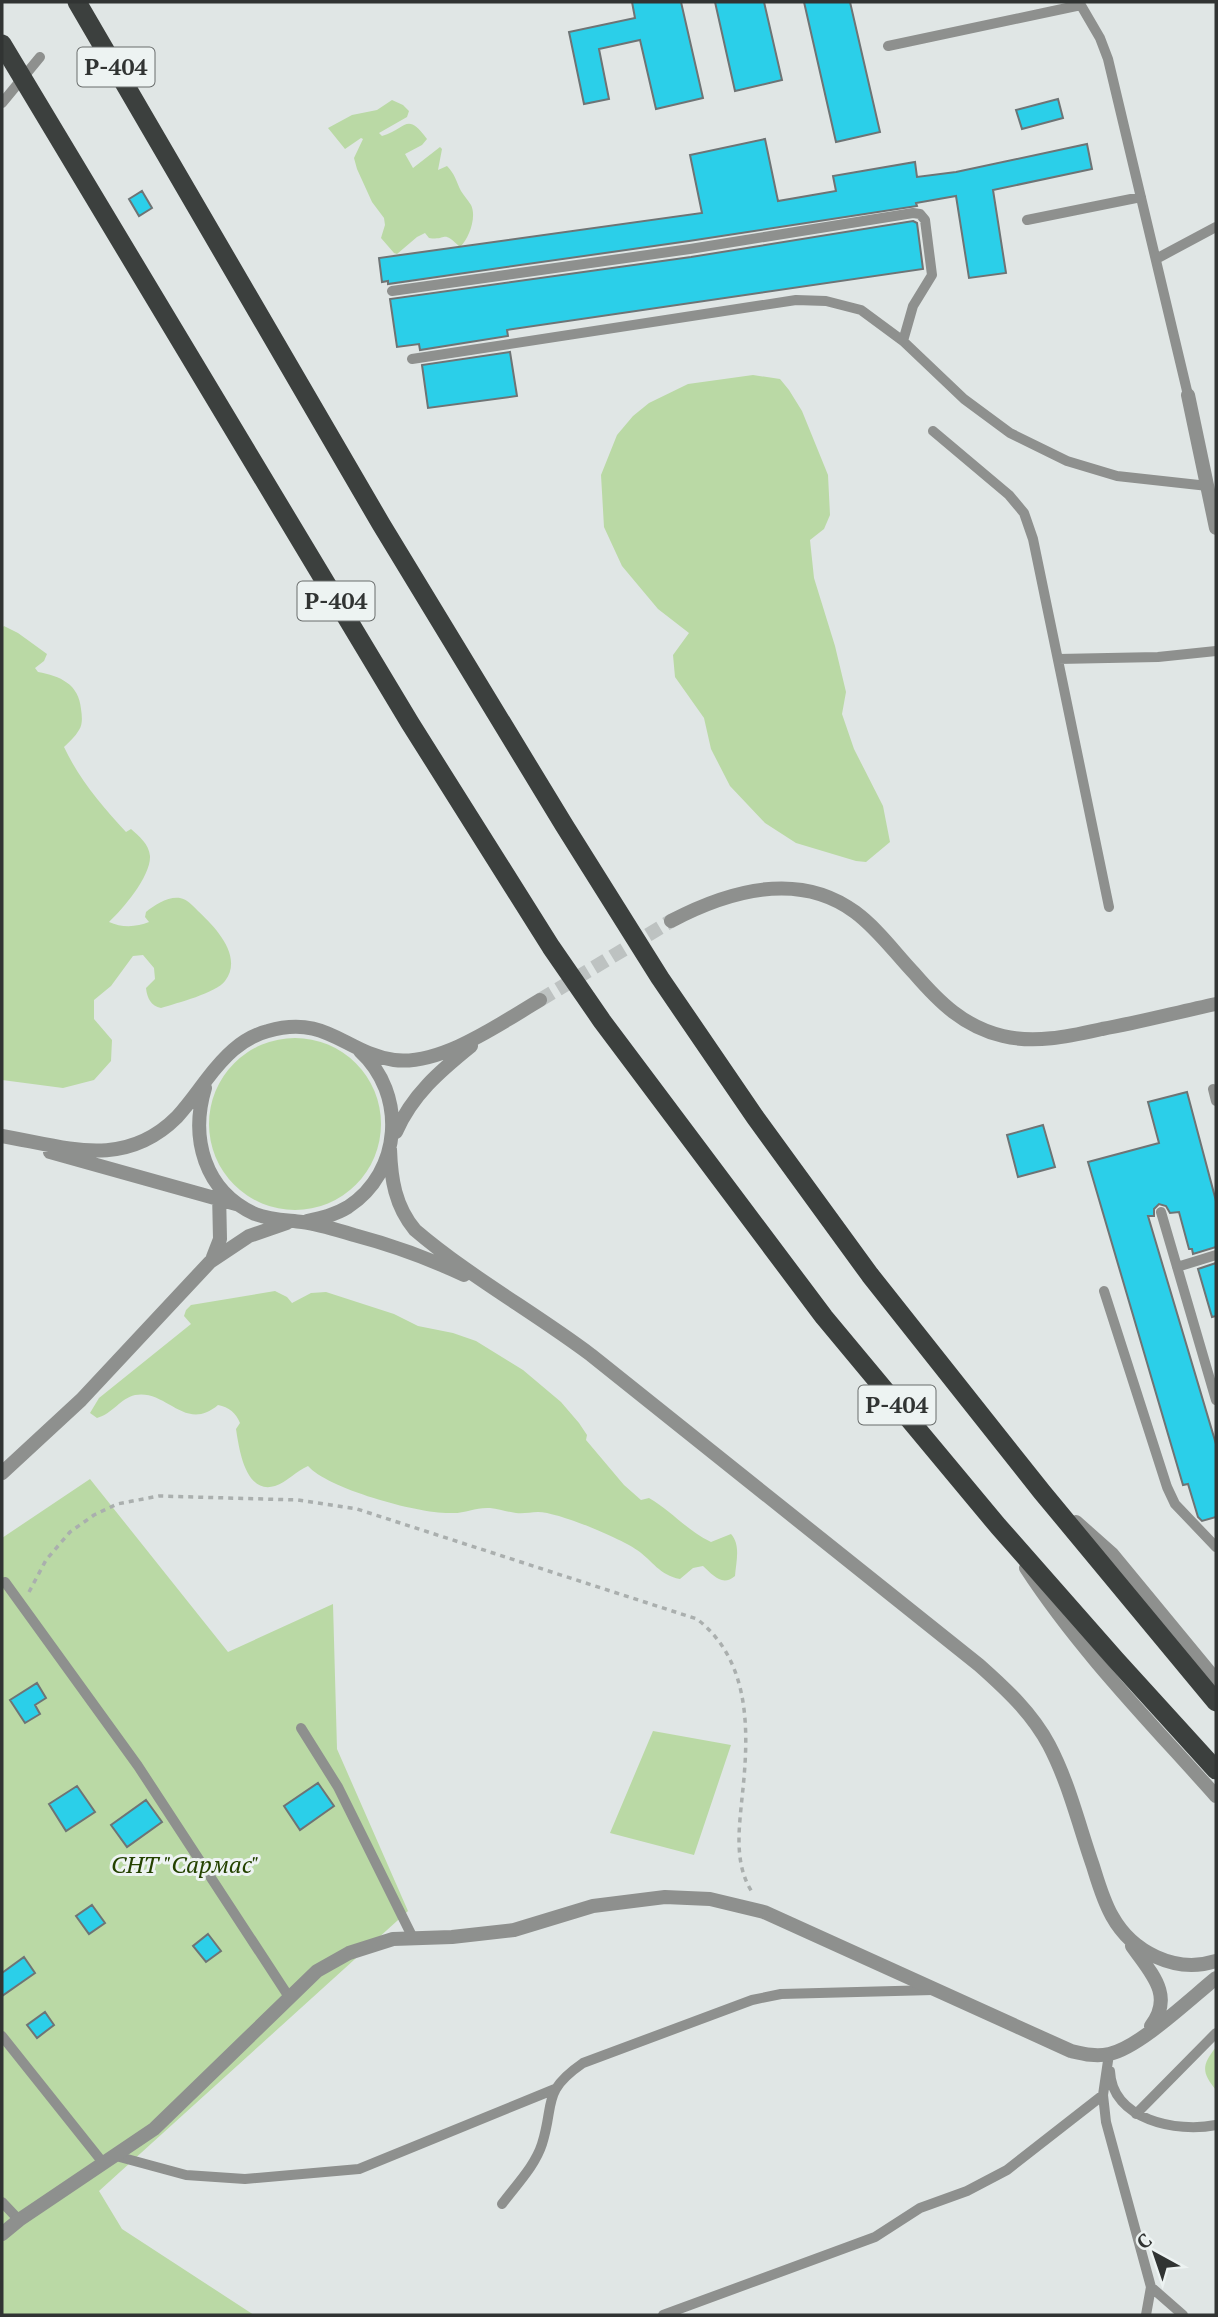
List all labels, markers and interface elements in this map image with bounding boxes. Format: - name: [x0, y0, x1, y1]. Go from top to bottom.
- road number: Р-404: [78, 48, 154, 86]
- road number: Р-404: [298, 582, 374, 621]
- road number: Р-404: [858, 1386, 936, 1424]
- park label: СНТ "Сармас": [111, 1848, 259, 1880]
- north arrow: [1120, 2219, 1190, 2289]
- text: С: [1131, 2227, 1157, 2254]

